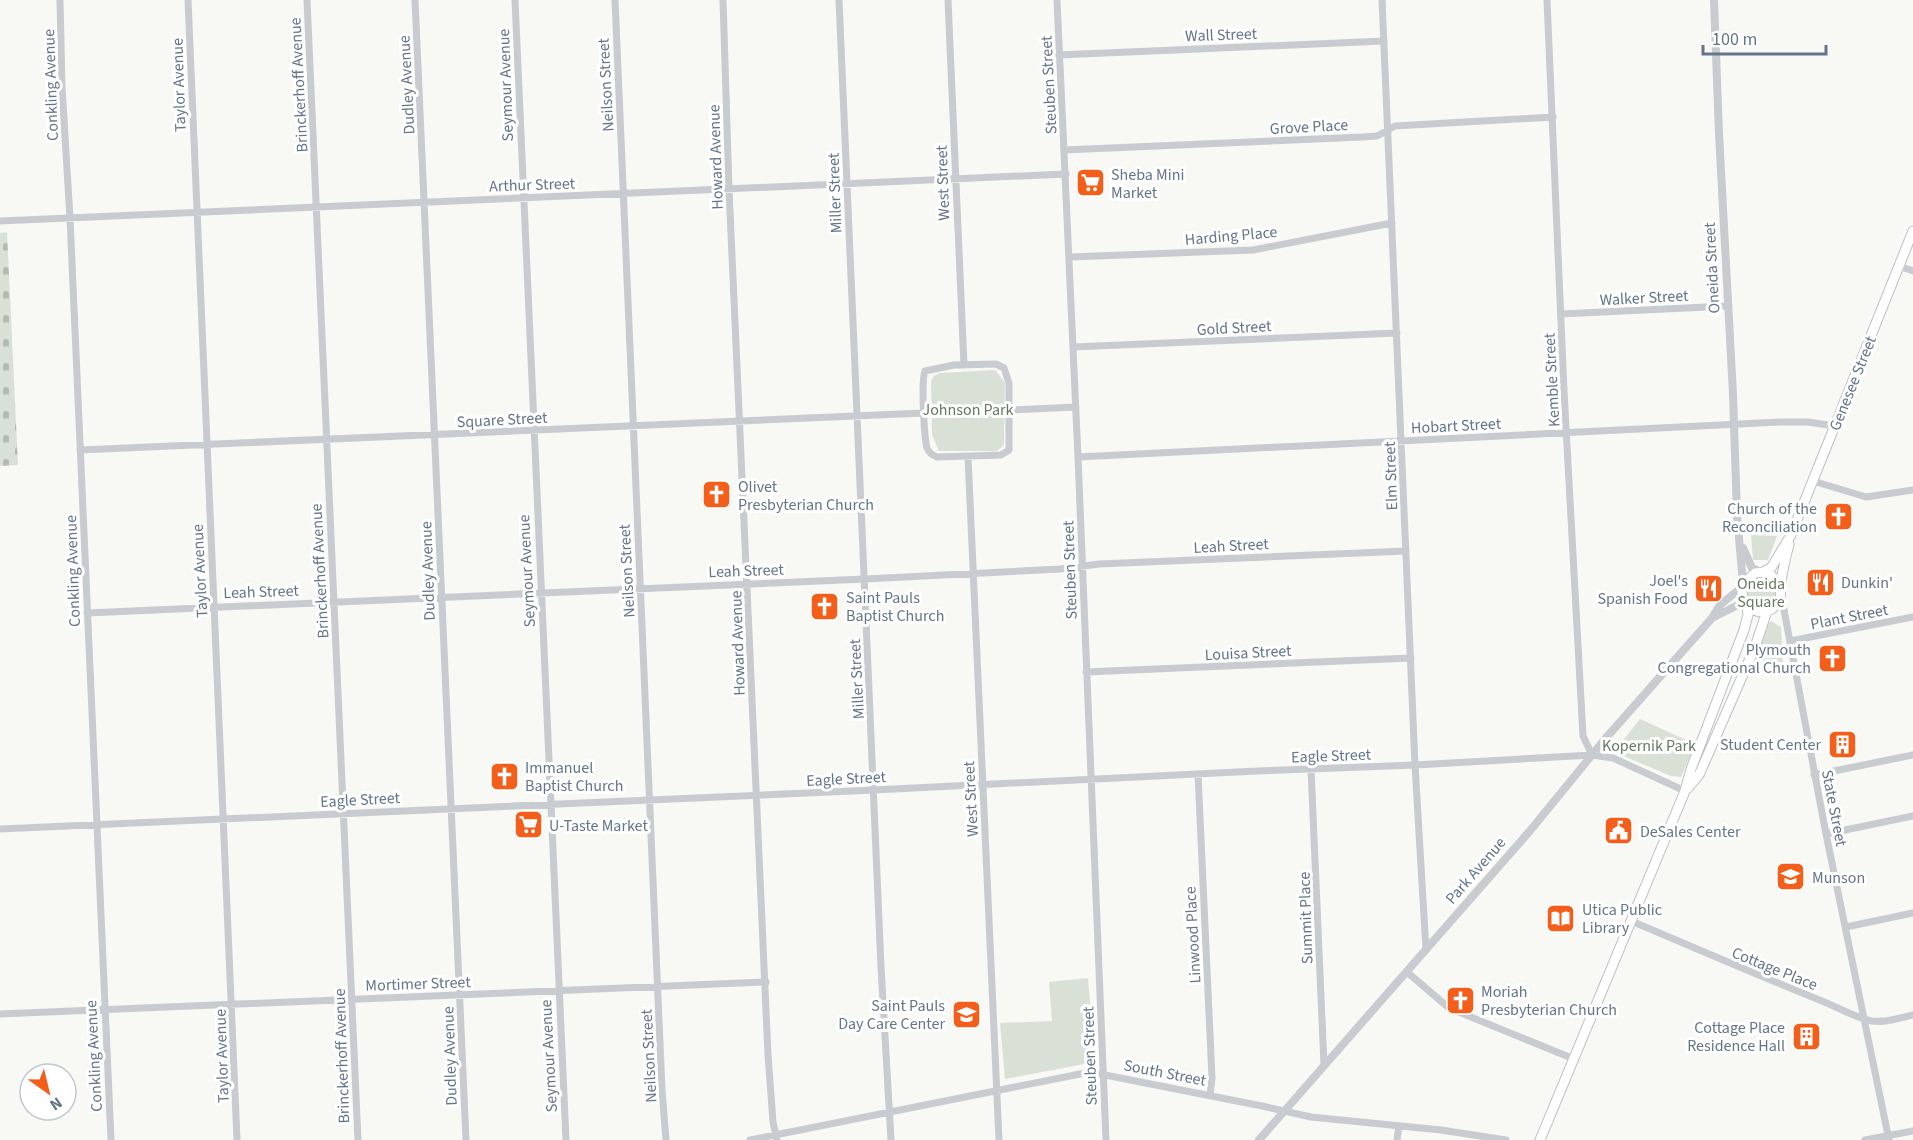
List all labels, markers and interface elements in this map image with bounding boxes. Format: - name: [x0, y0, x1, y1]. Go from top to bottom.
- street label: Brinckerhoff Avenue: [284, 17, 314, 153]
- scale bar: [1703, 18, 1826, 56]
- street label: Wall Street: [1185, 23, 1258, 47]
- text: 100 m: [1712, 27, 1757, 52]
- street label: Seymour Avenue: [493, 28, 519, 142]
- street label: Conkling Avenue: [38, 29, 64, 141]
- street label: Steuben Street: [1035, 34, 1063, 135]
- street label: Dudley Avenue: [393, 35, 421, 135]
- street label: Neilson Street: [593, 37, 619, 132]
- street label: Taylor Avenue: [166, 38, 192, 132]
- street label: Howard Avenue: [703, 104, 729, 210]
- street label: Grove Place: [1269, 114, 1349, 140]
- street label: West Street: [931, 144, 955, 221]
- street label: Miller Street: [823, 152, 847, 234]
- place label: Sheba Mini Market: [1111, 164, 1184, 204]
- supermarket icon: Sheba Mini Market: [1074, 167, 1106, 199]
- street label: Arthur Street: [489, 172, 576, 197]
- street label: Harding Place: [1184, 221, 1278, 251]
- street label: Oneida Street: [1699, 221, 1725, 314]
- street label: Walker Street: [1599, 285, 1690, 311]
- street label: Gold Street: [1196, 315, 1273, 341]
- street label: Kemble Street: [1539, 332, 1565, 428]
- street label: Genesee Street: [1824, 332, 1882, 434]
- park label: Johnson Park: [922, 399, 1014, 421]
- street label: Square Street: [456, 407, 549, 433]
- street label: Hobart Street: [1411, 413, 1502, 439]
- street label: Elm Street: [1379, 440, 1403, 511]
- place label: Olivet Presbyterian Church: [738, 476, 874, 516]
- church icon: Olivet Presbyterian Church: [701, 479, 733, 511]
- place label: Church of the Reconciliation: [1722, 498, 1817, 538]
- church icon: Church of the Reconciliation: [1822, 501, 1854, 533]
- street label: Brinckerhoff Avenue: [305, 503, 335, 639]
- street label: Seymour Avenue: [513, 514, 541, 628]
- street label: Conkling Avenue: [60, 515, 86, 627]
- street label: Steuben Street: [1057, 520, 1083, 620]
- street label: Dudley Avenue: [415, 521, 441, 621]
- street label: Taylor Avenue: [187, 523, 213, 618]
- street label: Neilson Street: [614, 523, 640, 618]
- street label: Leah Street: [1193, 533, 1270, 559]
- street label: Leah Street: [708, 559, 785, 583]
- restaurant icon: Dunkin': [1804, 566, 1836, 598]
- place label: Joel's Spanish Food: [1598, 570, 1688, 610]
- place label: Dunkin': [1841, 572, 1893, 594]
- restaurant icon: Joel's Spanish Food: [1693, 573, 1725, 605]
- park label: Oneida Square: [1737, 573, 1785, 613]
- street label: Leah Street: [223, 580, 300, 604]
- place label: Saint Pauls Baptist Church: [846, 587, 944, 627]
- street label: Howard Avenue: [725, 590, 751, 696]
- church icon: Saint Pauls Baptist Church: [809, 590, 841, 622]
- street label: Plant Street: [1808, 599, 1890, 635]
- street label: Miller Street: [844, 638, 870, 720]
- place label: Plymouth Congregational Church: [1658, 639, 1811, 679]
- street label: Louisa Street: [1204, 640, 1293, 666]
- church icon: Plymouth Congregational Church: [1816, 642, 1848, 674]
- building icon: Student Center: [1826, 728, 1858, 760]
- place label: Student Center: [1720, 734, 1821, 756]
- park label: Kopernik Park: [1602, 735, 1696, 757]
- street label: Eagle Street: [1291, 744, 1372, 768]
- place label: Immanuel Baptist Church: [525, 757, 623, 797]
- church icon: Immanuel Baptist Church: [488, 760, 520, 792]
- street label: West Street: [958, 760, 984, 837]
- street label: Eagle Street: [806, 766, 887, 792]
- street label: State Street: [1816, 768, 1852, 849]
- street label: Eagle Street: [320, 787, 401, 813]
- supermarket icon: U-Taste Market: [512, 809, 544, 841]
- place label: U-Taste Market: [549, 815, 648, 837]
- public building icon: DeSales Center: [1603, 815, 1635, 847]
- place label: DeSales Center: [1640, 821, 1741, 843]
- street label: Park Avenue: [1440, 832, 1511, 909]
- school or university icon: Munson: [1775, 861, 1807, 893]
- place label: Munson: [1812, 867, 1865, 889]
- street label: Summit Place: [1293, 871, 1319, 965]
- street label: Linwood Place: [1179, 886, 1207, 984]
- place label: Utica Public Library: [1582, 899, 1662, 939]
- library icon: Utica Public Library: [1545, 902, 1577, 934]
- street label: Cottage Place: [1728, 942, 1821, 996]
- street label: Mortimer Street: [365, 971, 472, 997]
- place label: Moriah Presbyterian Church: [1481, 981, 1617, 1021]
- church icon: Moriah Presbyterian Church: [1444, 984, 1476, 1016]
- street label: Brinckerhoff Avenue: [329, 988, 355, 1124]
- place label: Saint Pauls Day Care Center: [838, 995, 945, 1035]
- school or university icon: Saint Pauls Day Care Center: [950, 998, 982, 1030]
- street label: Conkling Avenue: [80, 999, 108, 1112]
- street label: Seymour Avenue: [535, 999, 563, 1113]
- street label: Dudley Avenue: [437, 1006, 463, 1106]
- street label: Steuben Street: [1077, 1006, 1103, 1106]
- street label: Neilson Street: [636, 1008, 662, 1103]
- street label: Taylor Avenue: [209, 1009, 235, 1103]
- place label: Cottage Place Residence Hall: [1687, 1017, 1785, 1057]
- building icon: Cottage Place Residence Hall: [1790, 1020, 1822, 1052]
- street label: South Street: [1122, 1054, 1208, 1092]
- north arrow: [18, 1062, 78, 1122]
- text: N: [45, 1092, 66, 1116]

